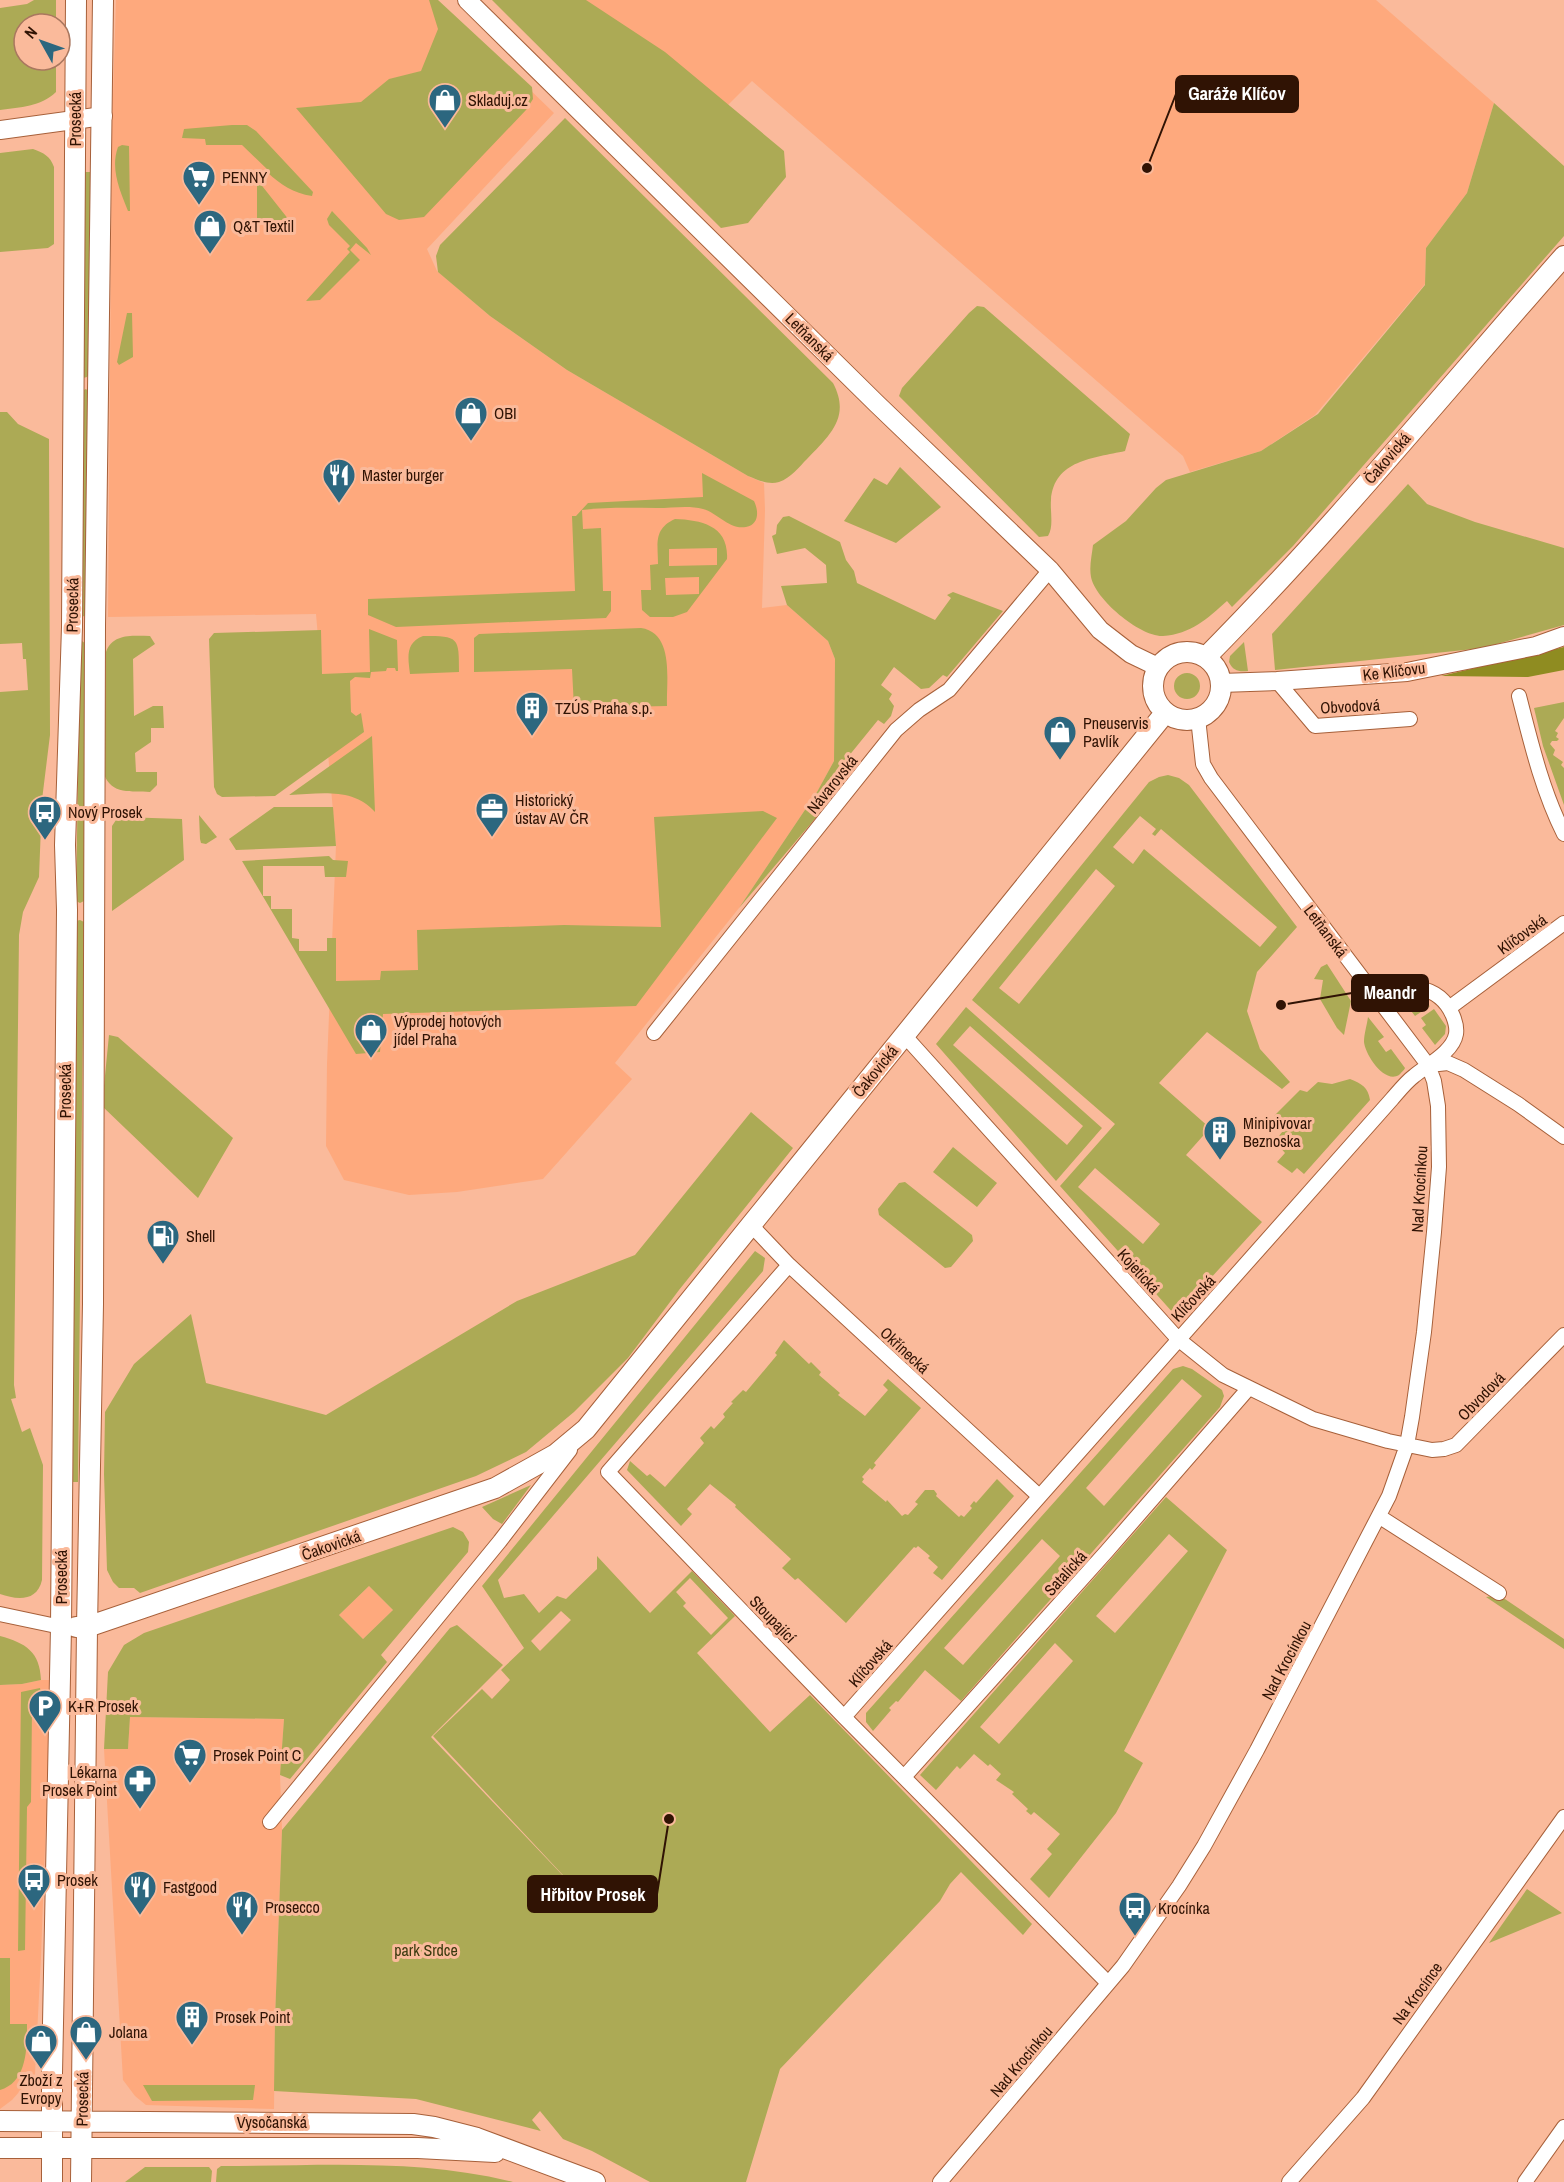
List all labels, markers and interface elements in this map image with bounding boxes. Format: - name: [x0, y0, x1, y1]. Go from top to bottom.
- north arrow: [12, 12, 72, 72]
- text: N: [19, 22, 42, 43]
- callout: Garáže Klíčov: [1176, 76, 1298, 112]
- text: Garáže Klíčov: [1188, 81, 1287, 106]
- shop icon: Skladuj.cz: [427, 82, 463, 129]
- place label: Skladuj.cz: [468, 89, 528, 111]
- street label: Prosecká: [64, 91, 86, 146]
- supermarket icon: PENNY: [181, 159, 217, 206]
- place label: PENNY: [222, 166, 267, 188]
- shop icon: Q&T Textil: [192, 208, 228, 255]
- place label: Q&T Textil: [233, 215, 294, 237]
- street label: Letňanská: [781, 308, 840, 367]
- shop icon: OBI: [453, 395, 489, 442]
- place label: OBI: [494, 402, 517, 424]
- street label: Čakovická: [1359, 427, 1416, 488]
- restaurant icon: Master burger: [321, 457, 357, 504]
- place label: Master burger: [362, 464, 444, 486]
- street label: Prosecká: [61, 577, 83, 633]
- street label: Ke Klíčovu: [1362, 656, 1426, 686]
- building icon: TZÚS Praha s.p.: [514, 690, 550, 737]
- street label: Obvodová: [1320, 693, 1381, 719]
- place label: TZÚS Praha s.p.: [555, 697, 653, 719]
- place label: Pneuservis Pavlík: [1083, 712, 1149, 752]
- shop icon: Pneuservis Pavlík: [1042, 714, 1078, 761]
- street label: Návarovská: [802, 750, 863, 818]
- place label: Historický ústav AV ČR: [515, 789, 589, 829]
- office icon: Historický ústav AV ČR: [474, 791, 510, 838]
- bus stop icon: Nový Prosek: [27, 794, 63, 841]
- place label: Nový Prosek: [68, 801, 143, 823]
- street label: Letňanská: [1299, 900, 1353, 962]
- street label: Klíčovská: [1493, 908, 1552, 959]
- callout: Meandr: [1352, 975, 1428, 1011]
- text: Meandr: [1364, 980, 1416, 1005]
- place label: Výprodej hotových jídel Praha: [393, 1010, 501, 1050]
- shop icon: Výprodej hotových jídel Praha: [353, 1012, 389, 1059]
- street label: Čakovická: [847, 1040, 903, 1102]
- street label: Prosecká: [54, 1063, 76, 1118]
- place label: Minipivovar Beznoska: [1243, 1112, 1312, 1152]
- building icon: Minipivovar Beznoska: [1202, 1114, 1238, 1161]
- street label: Nad Krocínkou: [1406, 1145, 1432, 1233]
- fuel station icon: Shell: [145, 1218, 181, 1265]
- place label: Shell: [186, 1225, 215, 1247]
- street label: Kojetická: [1113, 1244, 1166, 1299]
- street label: Klíčovská: [1166, 1269, 1221, 1326]
- street label: Okřínecká: [876, 1322, 935, 1379]
- street label: Obvodová: [1452, 1366, 1510, 1425]
- street label: Čakovická: [298, 1524, 364, 1565]
- street label: Satalická: [1039, 1545, 1092, 1600]
- street label: Prosecká: [50, 1549, 72, 1604]
- street label: Stoupající: [745, 1590, 801, 1648]
- street label: Nad Krocínkou: [1256, 1617, 1316, 1703]
- street label: Klíčovská: [843, 1634, 897, 1691]
- parking icon: K+R Prosek: [27, 1688, 63, 1735]
- place label: K+R Prosek: [68, 1695, 139, 1717]
- supermarket icon: Prosek Point C: [172, 1737, 208, 1784]
- place label: Prosek Point C: [213, 1744, 301, 1766]
- place label: Lékarna Prosek Point: [42, 1761, 118, 1801]
- pharmacy icon: Lékarna Prosek Point: [122, 1763, 158, 1810]
- bus stop icon: Prosek: [16, 1862, 52, 1909]
- place label: Prosek: [57, 1869, 98, 1891]
- restaurant icon: Fastgood: [122, 1869, 158, 1916]
- place label: Fastgood: [163, 1876, 217, 1898]
- callout: Hřbitov Prosek: [528, 1876, 657, 1912]
- text: Hřbitov Prosek: [541, 1882, 646, 1907]
- restaurant icon: Prosecco: [224, 1889, 260, 1936]
- bus stop icon: Krocínka: [1117, 1890, 1153, 1937]
- place label: Prosecco: [265, 1896, 320, 1918]
- place label: Krocínka: [1158, 1897, 1210, 1919]
- park label: park Srdce: [394, 1939, 458, 1961]
- street label: Na Krocínce: [1387, 1957, 1447, 2029]
- building icon: Prosek Point: [174, 1999, 210, 2046]
- place label: Prosek Point: [215, 2006, 290, 2028]
- shop icon: Jolana: [68, 2014, 104, 2061]
- place label: Jolana: [109, 2021, 148, 2043]
- street label: Nad Krocínkou: [985, 2021, 1057, 2101]
- shop icon: Zboží z Evropy: [23, 2023, 59, 2070]
- place label: Zboží z Evropy: [19, 2069, 63, 2109]
- street label: Prosecká: [71, 2071, 93, 2127]
- street label: Vysočanská: [237, 2111, 308, 2133]

